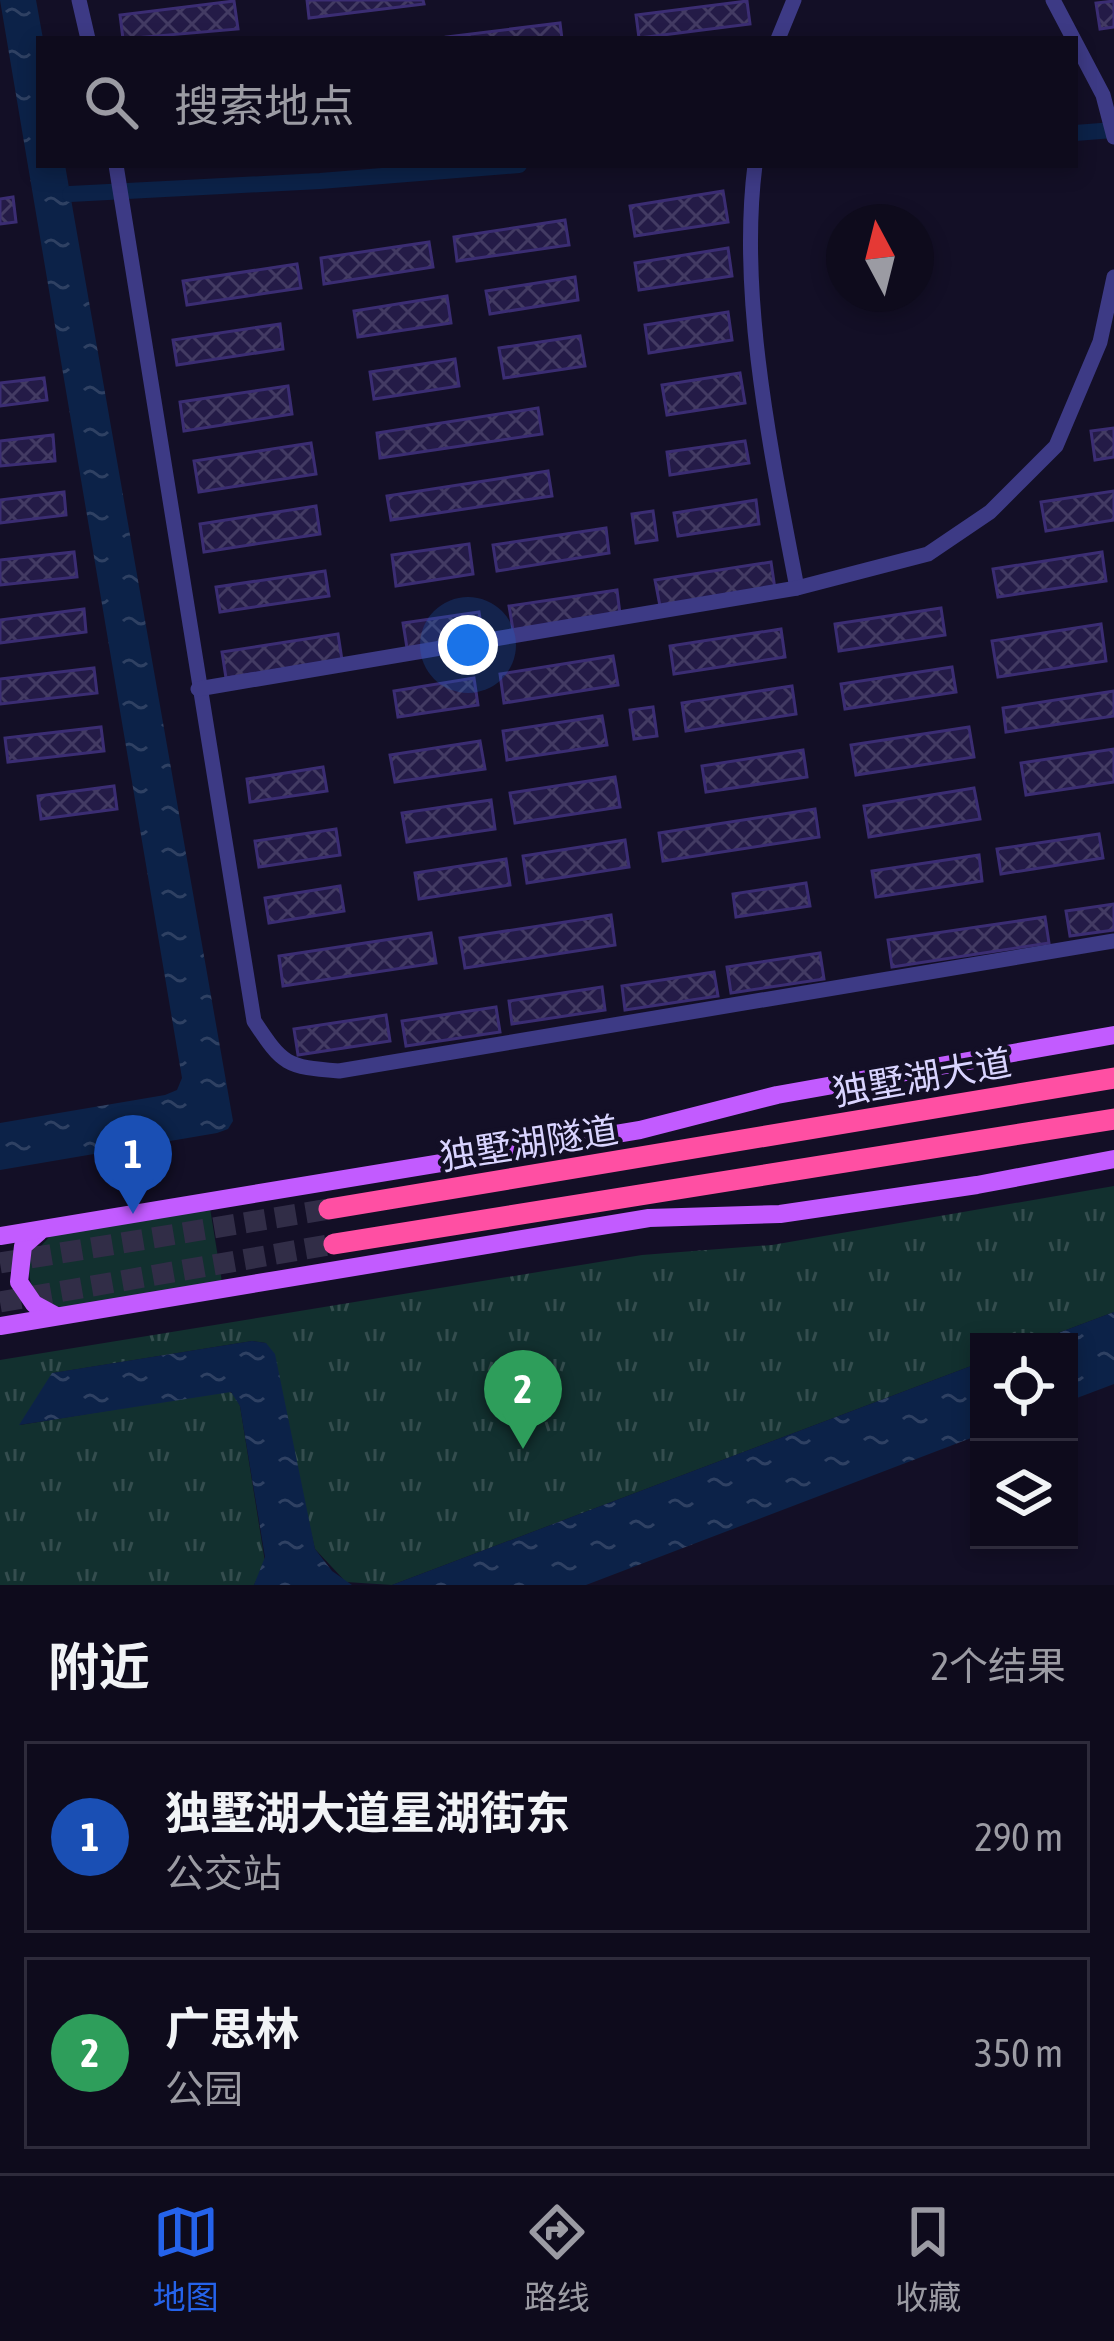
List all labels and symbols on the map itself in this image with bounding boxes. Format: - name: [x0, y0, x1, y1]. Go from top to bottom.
- north arrow: [826, 204, 934, 312]
- your location: [438, 615, 498, 675]
- street label: 独墅湖大道: [830, 1041, 1014, 1113]
- street label: 独墅湖隧道: [437, 1108, 621, 1178]
- pin: 1: [94, 1115, 172, 1214]
- pin: 2: [484, 1350, 562, 1449]

